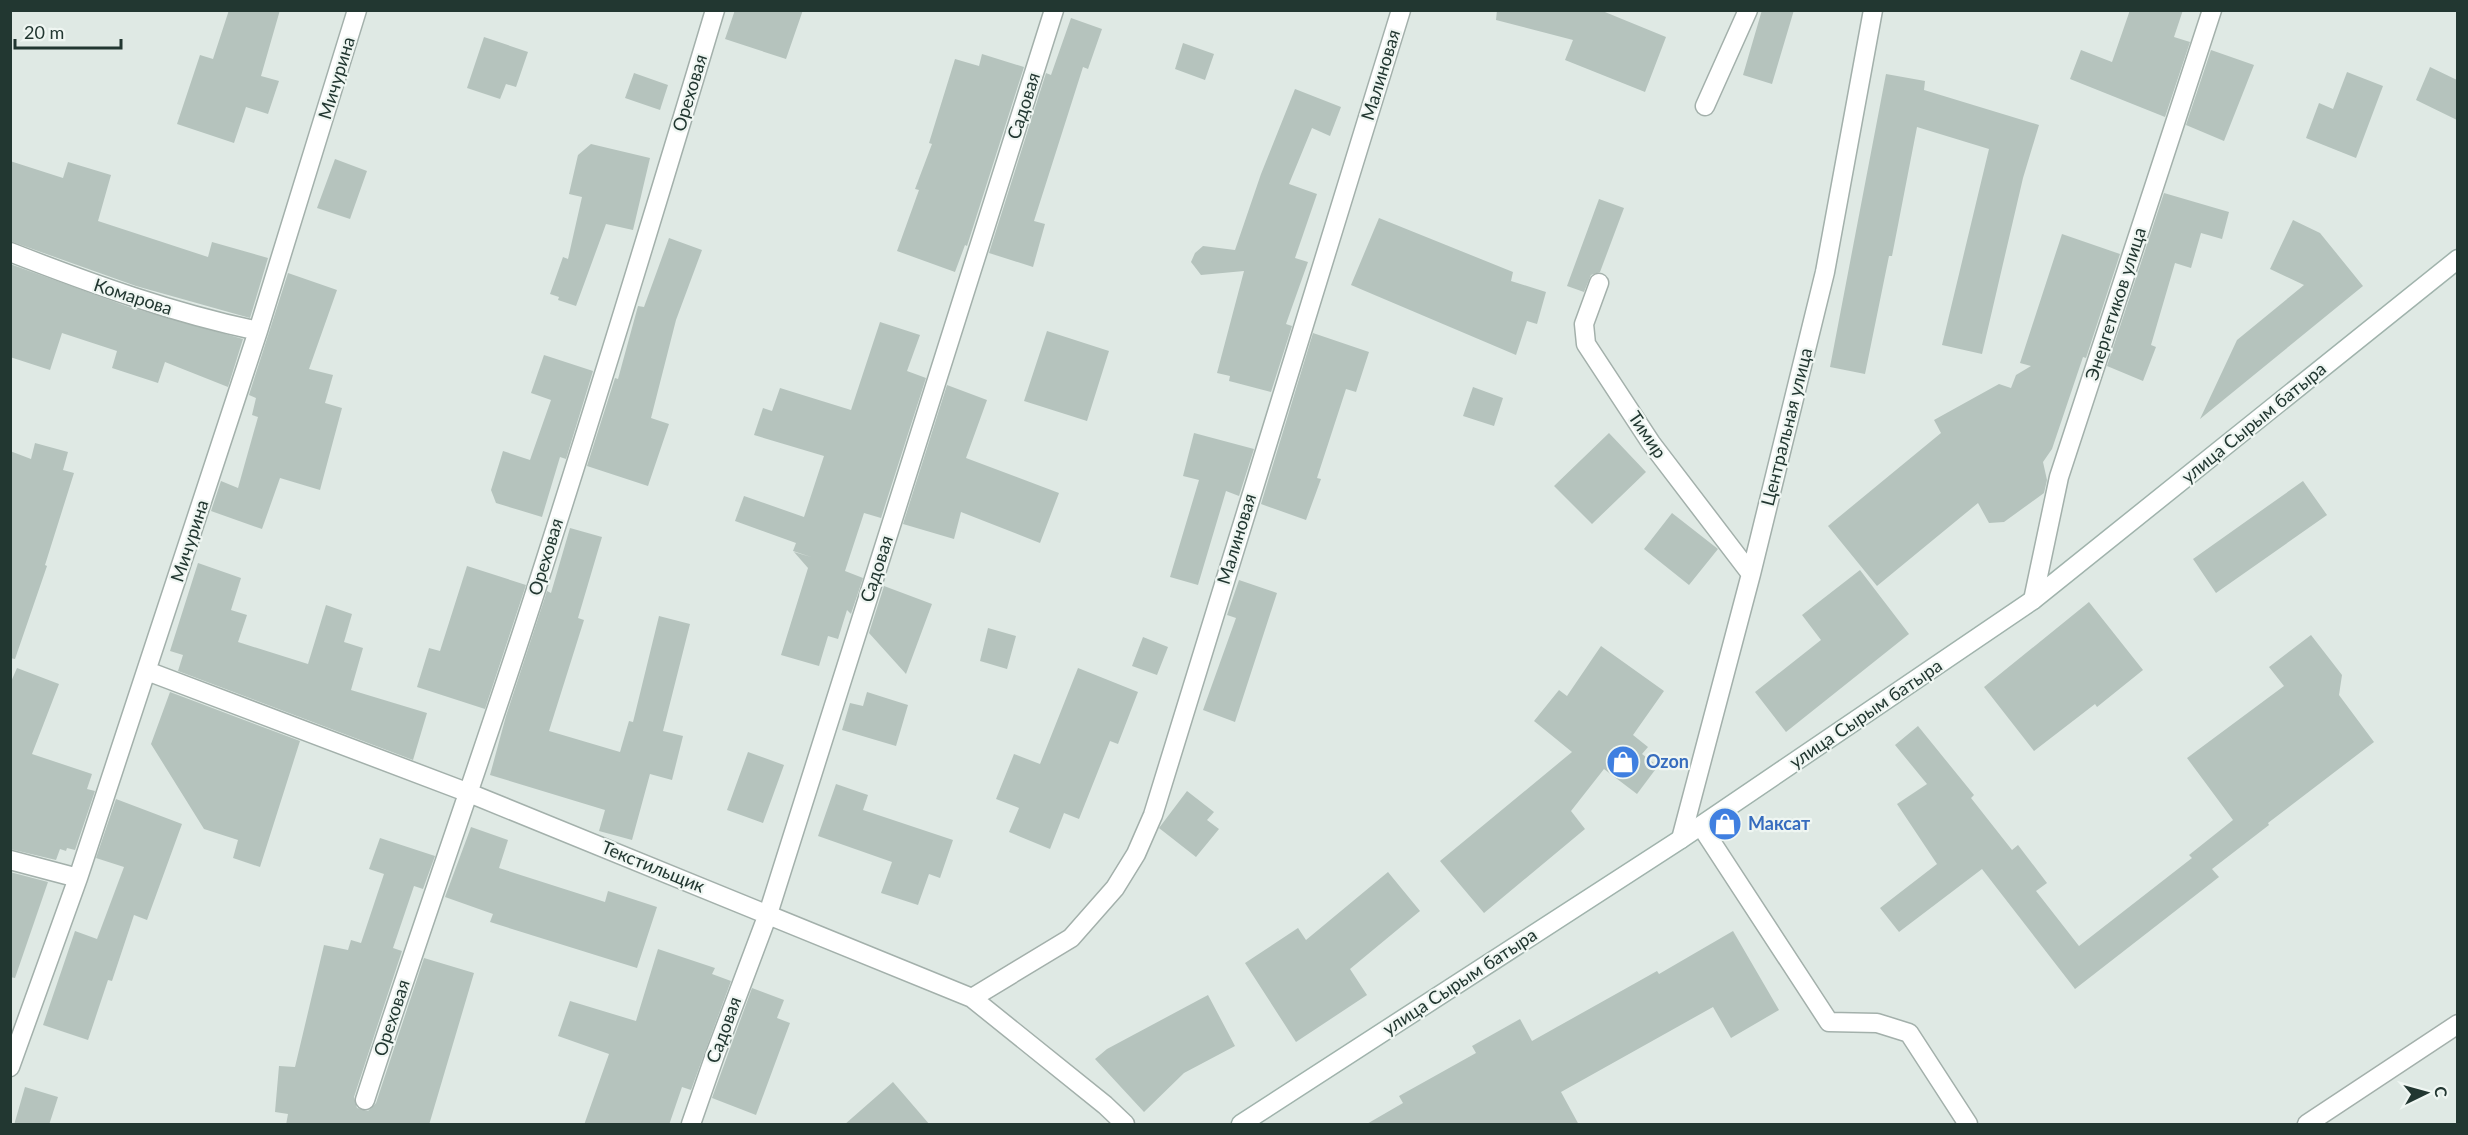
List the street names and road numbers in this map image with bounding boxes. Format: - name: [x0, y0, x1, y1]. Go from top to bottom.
- street label: Малиновая: [1356, 27, 1404, 123]
- street label: Мичурина: [313, 34, 359, 122]
- street label: Ореховая: [667, 52, 711, 134]
- street label: Садовая: [1002, 70, 1044, 142]
- street label: Энергетиков улица: [2080, 224, 2150, 383]
- street label: Комарова: [91, 273, 175, 319]
- street label: Центральная улица: [1756, 345, 1816, 508]
- street label: улица Сырым батыра: [2177, 357, 2330, 487]
- street label: Тимир: [1624, 407, 1672, 462]
- street label: Малиновая: [1212, 491, 1260, 587]
- street label: Мичурина: [165, 497, 213, 585]
- street label: Ореховая: [523, 516, 567, 598]
- street label: Садовая: [855, 533, 897, 605]
- street label: улица Сырым батыра: [1785, 654, 1946, 772]
- street label: Текстильщик: [599, 835, 709, 897]
- street label: улица Сырым батыра: [1378, 923, 1541, 1039]
- street label: Ореховая: [368, 977, 414, 1059]
- street label: Садовая: [701, 994, 745, 1066]

